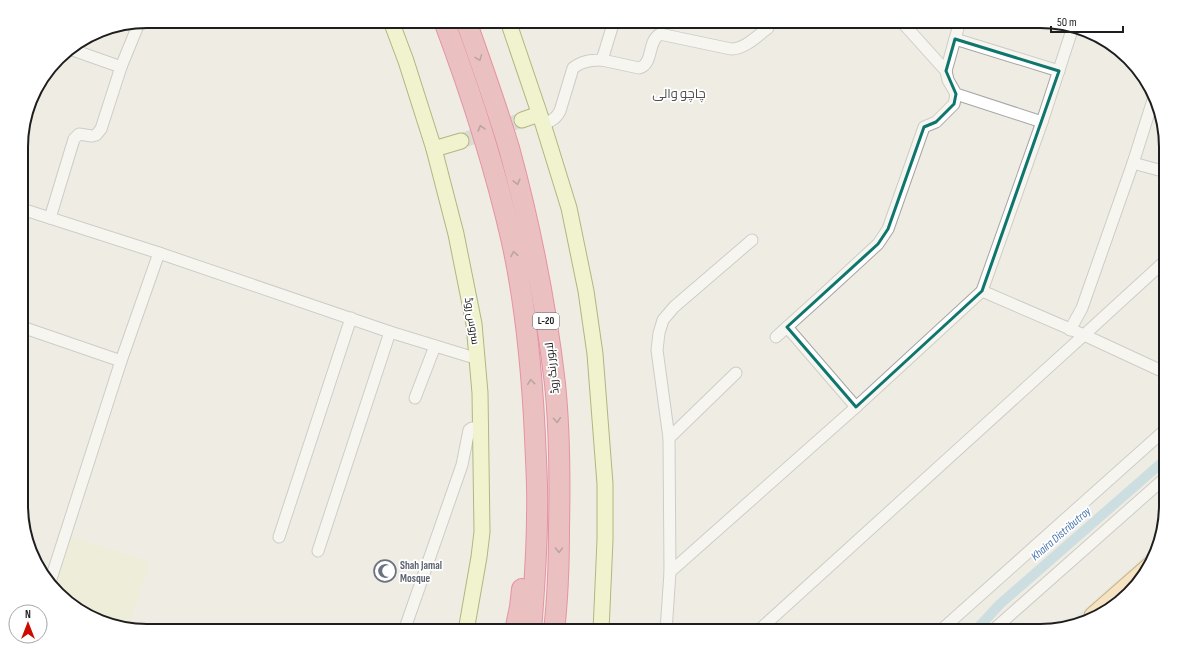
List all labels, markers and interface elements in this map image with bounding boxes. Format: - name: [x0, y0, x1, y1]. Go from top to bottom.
- scale bar: [1051, 8, 1123, 34]
- text: 50 m: [1057, 15, 1077, 30]
- one-way arrow: [475, 54, 483, 61]
- district label: چاچو والی: [652, 86, 706, 103]
- one-way arrow: [477, 124, 486, 131]
- one-way arrow: [513, 179, 521, 185]
- one-way arrow: [510, 250, 518, 257]
- street label: سروس روڈ: [462, 297, 482, 345]
- road number: L-20: [533, 313, 559, 329]
- street label: لاہور رنگ روڈ: [542, 341, 563, 394]
- one-way arrow: [527, 379, 536, 385]
- one-way arrow: [553, 417, 561, 423]
- water label: Khaira Distributroy: [1028, 504, 1094, 564]
- one-way arrow: [555, 547, 563, 553]
- mosque icon: Shah Jamal Mosque: [372, 558, 398, 584]
- place label: Shah Jamal Mosque: [400, 559, 442, 585]
- north arrow: [8, 604, 48, 644]
- text: N: [25, 608, 31, 621]

